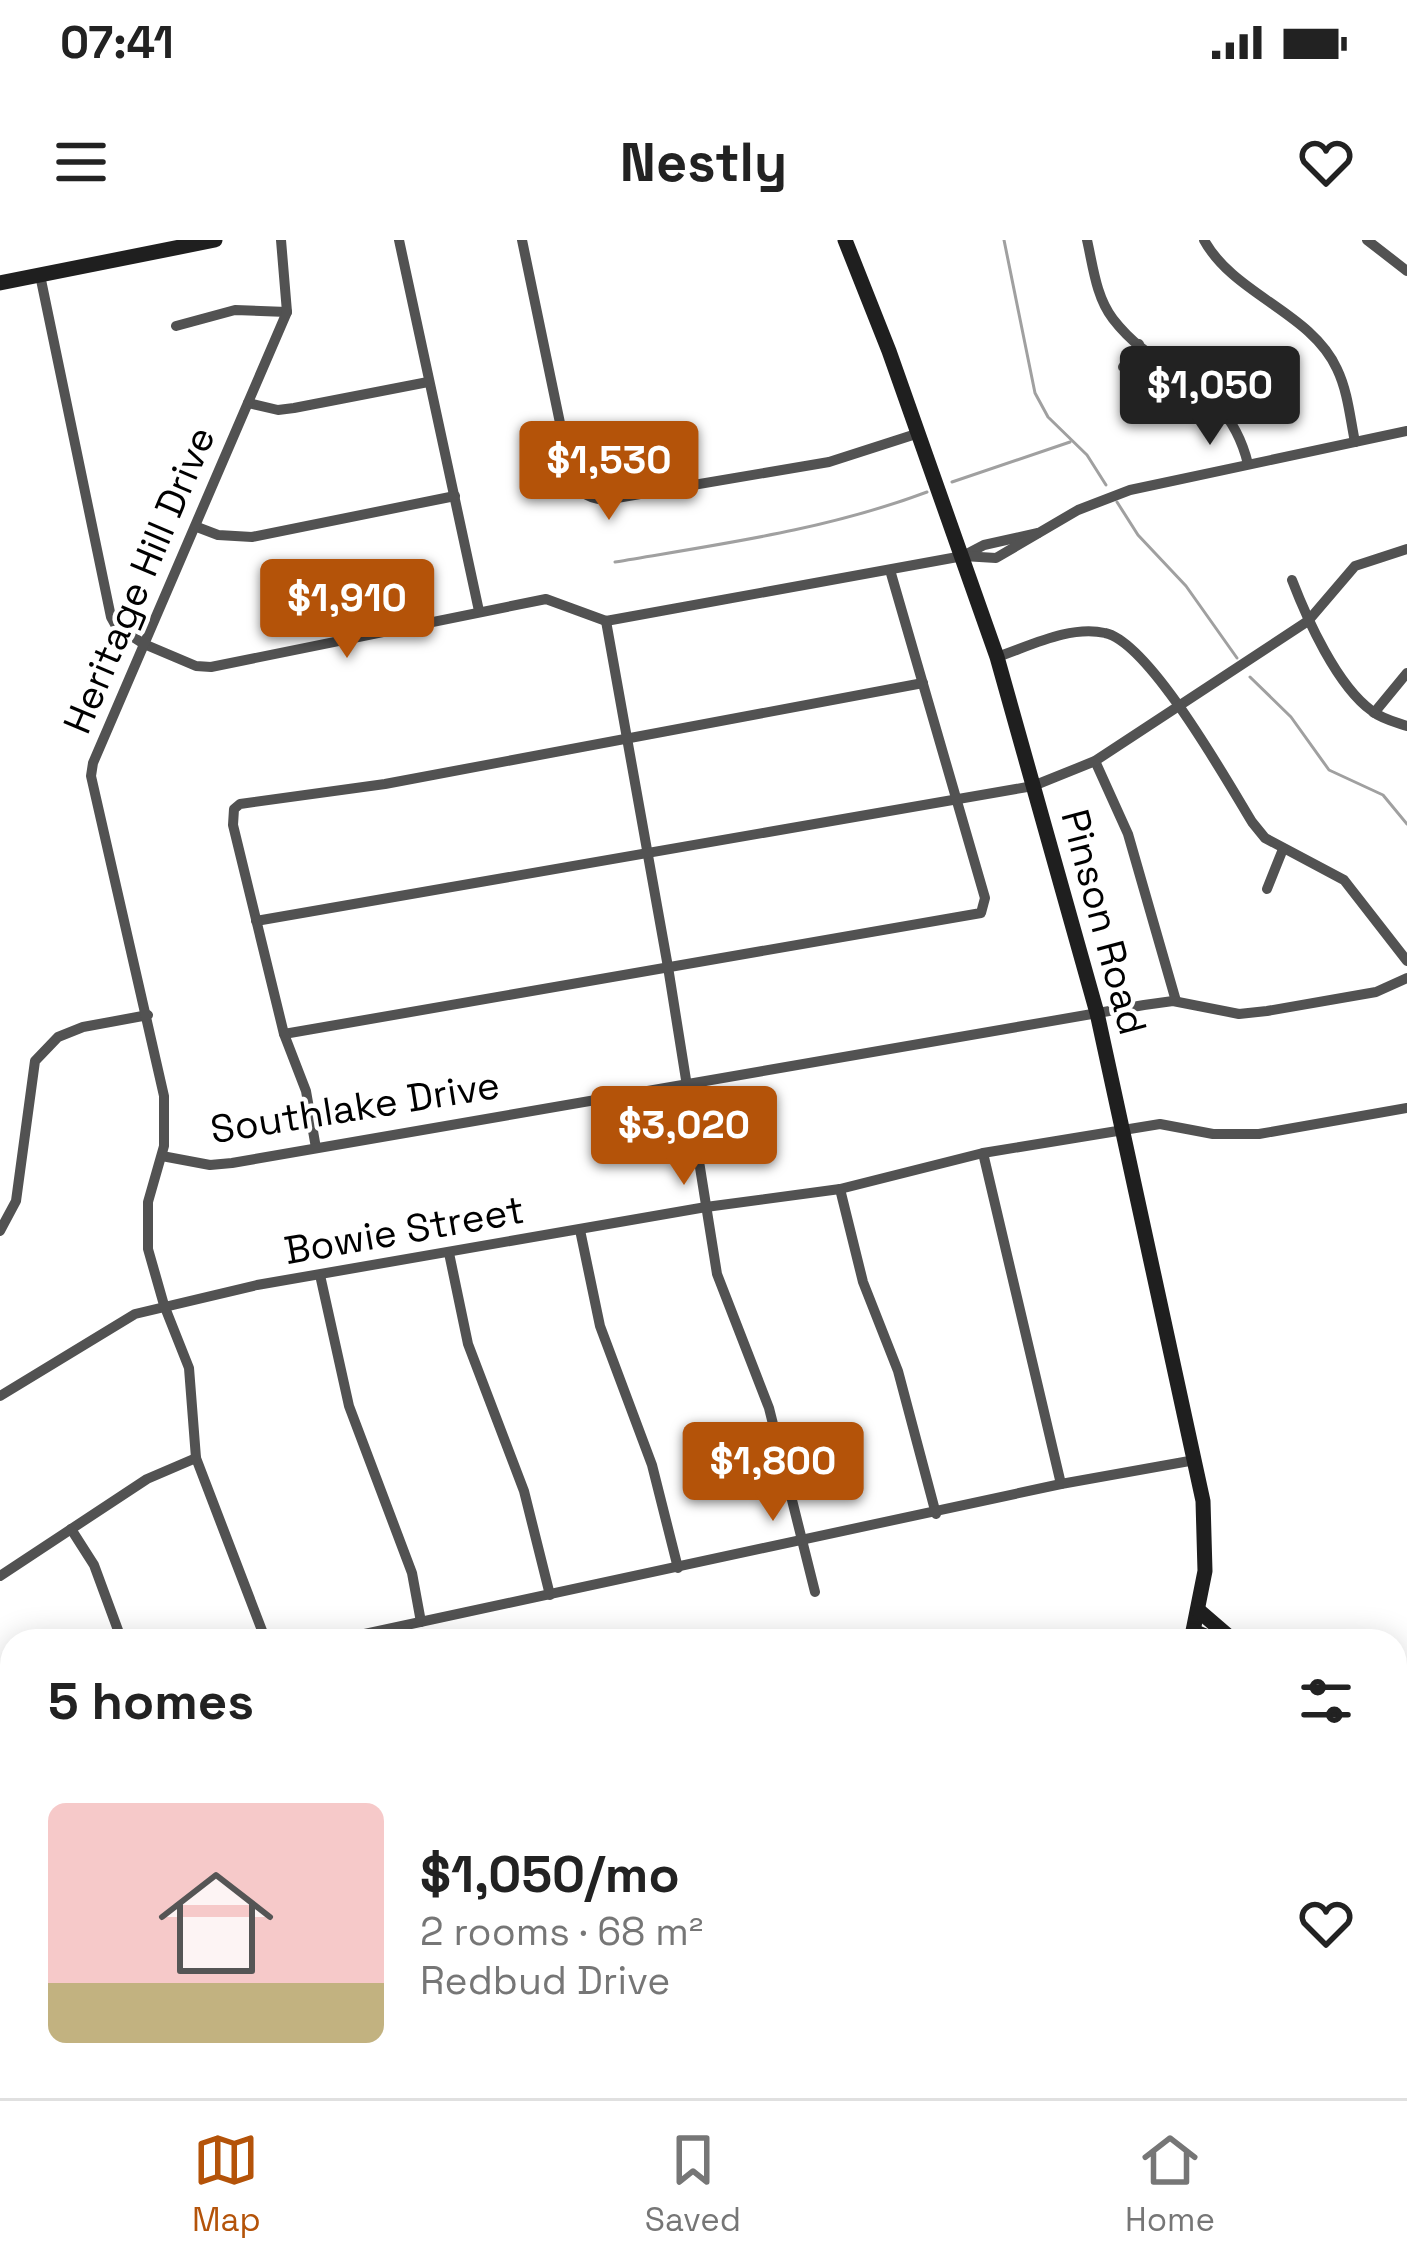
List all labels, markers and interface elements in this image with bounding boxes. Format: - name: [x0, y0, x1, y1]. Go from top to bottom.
- text: 07:41: [60, 14, 174, 71]
- text: Nestly: [620, 128, 787, 197]
- icon: menu: [48, 129, 114, 195]
- icon: heart: [1293, 129, 1359, 195]
- pin: $1,050: [1112, 346, 1308, 448]
- text: $1,050: [1147, 360, 1273, 409]
- street label: Heritage Hill Drive: [52, 419, 226, 741]
- pin: $1,530: [511, 421, 707, 523]
- text: $1,530: [546, 435, 672, 484]
- pin: $1,910: [249, 559, 445, 661]
- text: $1,910: [287, 573, 407, 622]
- street label: Pinson Road: [1050, 804, 1158, 1040]
- street label: Southlake Drive: [207, 1060, 503, 1154]
- pin: $3,020: [586, 1086, 782, 1188]
- text: $3,020: [618, 1100, 750, 1149]
- street label: Bowie Street: [280, 1185, 528, 1275]
- pin: $1,800: [675, 1422, 871, 1524]
- text: $1,800: [710, 1436, 836, 1485]
- icon: filters: [1293, 1668, 1359, 1734]
- text: 5 homes: [48, 1669, 254, 1734]
- text: $1,050/mo: [420, 1842, 680, 1907]
- icon: home: [144, 1851, 288, 1995]
- icon: heart: [1293, 1890, 1359, 1956]
- text: 2 rooms · 68 m²: [420, 1907, 703, 1956]
- text: Redbud Drive: [420, 1956, 670, 2005]
- tab: Map: [192, 2127, 261, 2241]
- tab: Saved: [645, 2127, 741, 2241]
- tab: Home: [1125, 2127, 1215, 2241]

